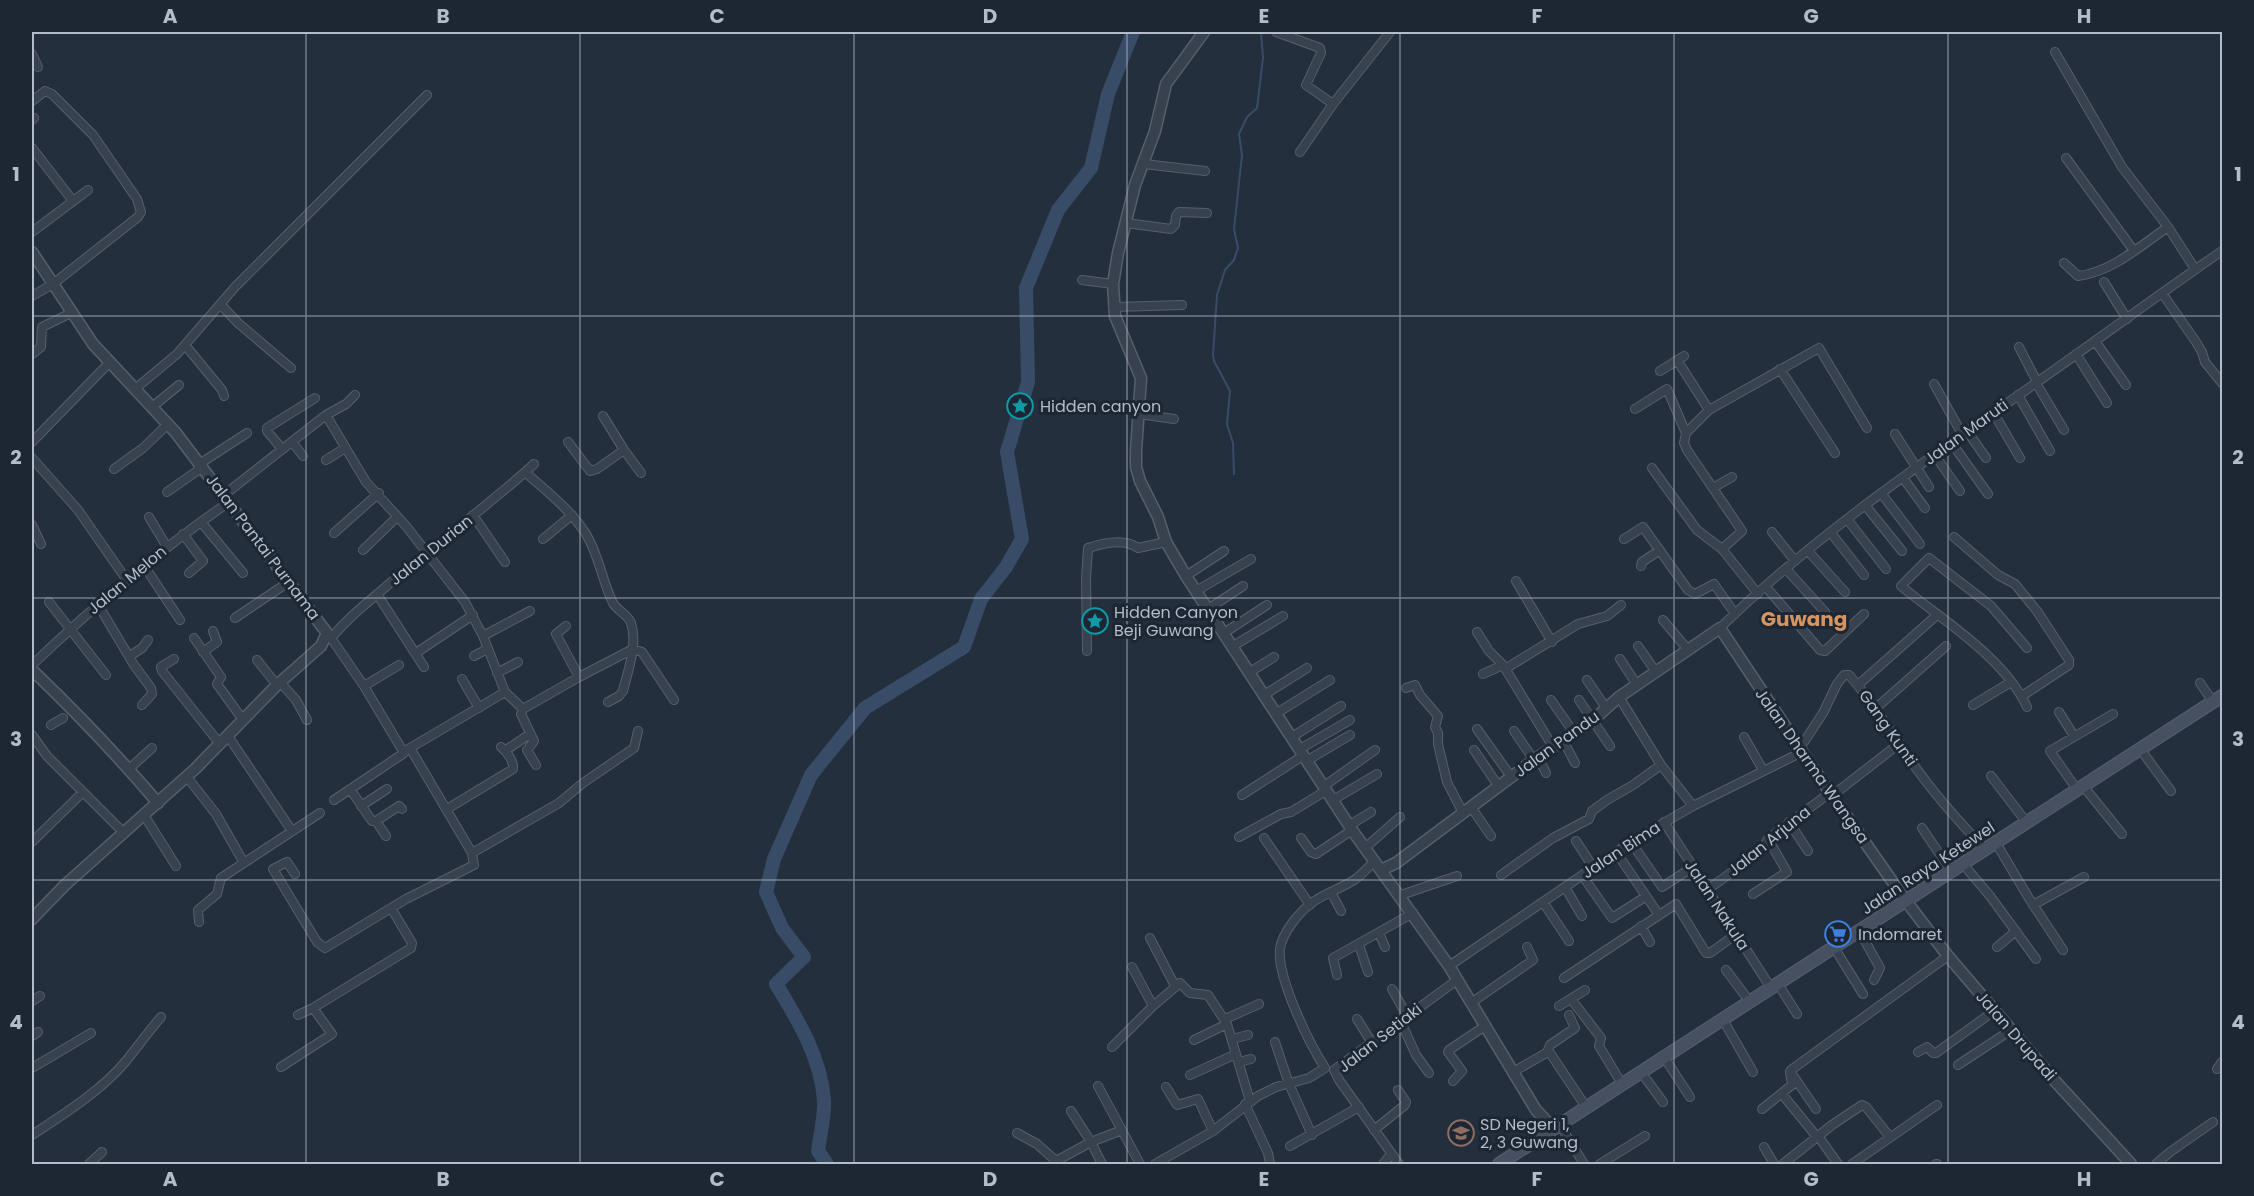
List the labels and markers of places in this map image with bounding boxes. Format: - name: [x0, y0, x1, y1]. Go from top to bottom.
- place icon: Hidden canyon: [1005, 391, 1035, 421]
- place label: Hidden canyon: [1040, 395, 1161, 418]
- place label: Hidden Canyon Beji Guwang: [1114, 601, 1238, 642]
- place icon: Hidden Canyon Beji Guwang: [1080, 606, 1110, 636]
- supermarket icon: Indomaret: [1823, 919, 1853, 949]
- place label: Indomaret: [1858, 923, 1942, 946]
- place label: SD Negeri 1, 2, 3 Guwang: [1480, 1113, 1578, 1154]
- school or university icon: SD Negeri 1, 2, 3 Guwang: [1446, 1118, 1476, 1148]

